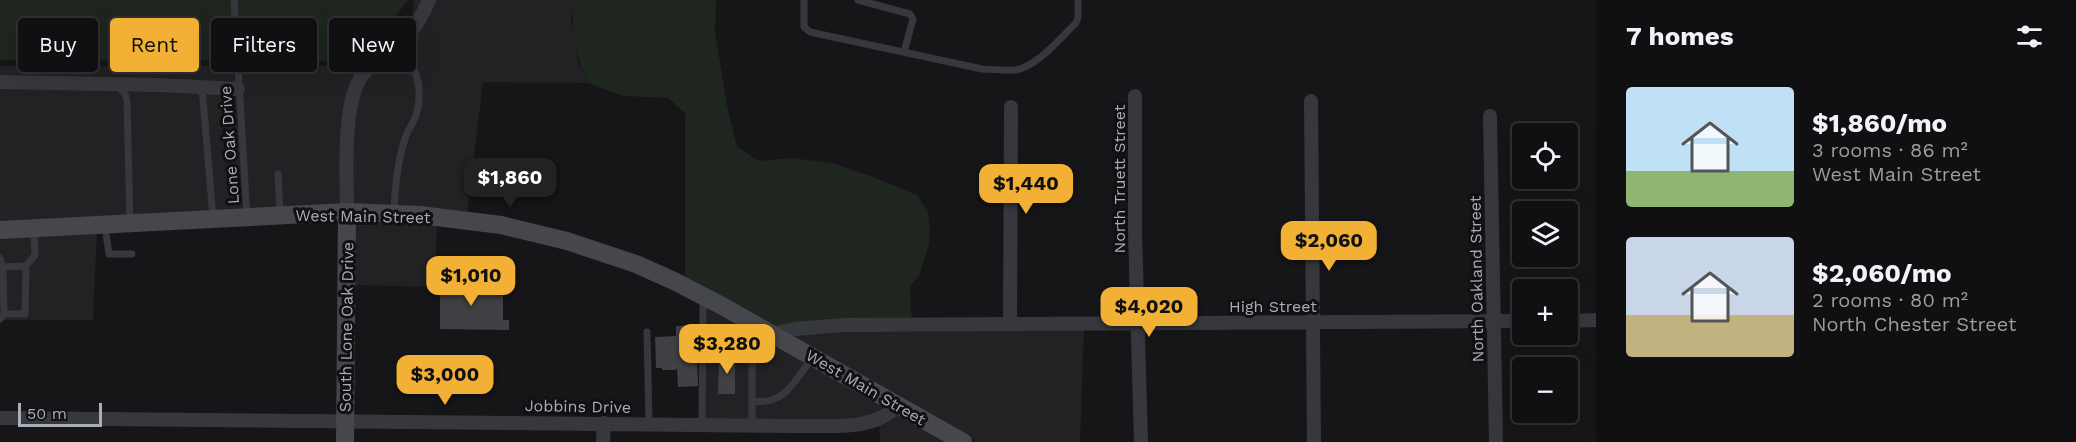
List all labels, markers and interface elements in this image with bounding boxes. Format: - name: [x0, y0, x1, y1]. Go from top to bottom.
- chip: Buy: [18, 18, 98, 72]
- chip: Rent: [110, 18, 199, 72]
- chip: Filters: [211, 18, 317, 72]
- chip: New: [329, 18, 416, 72]
- icon: filters: [2013, 20, 2046, 53]
- text: 7 homes: [1626, 21, 1734, 51]
- street label: Lone Oak Drive: [216, 85, 243, 205]
- street label: North Truett Street: [1110, 104, 1129, 253]
- text: $1,860/mo: [1812, 108, 1947, 138]
- icon: home: [1674, 111, 1746, 183]
- map controls: [1512, 123, 1578, 423]
- button: locate: [1512, 123, 1578, 189]
- text: 3 rooms · 86 m²: [1812, 138, 1968, 162]
- pin: $1,860: [461, 158, 559, 209]
- text: West Main Street: [1812, 162, 1981, 186]
- pin: $1,440: [977, 164, 1075, 215]
- text: $1,860: [478, 165, 542, 189]
- text: $1,440: [993, 171, 1059, 195]
- street label: North Oakland Street: [1466, 195, 1487, 363]
- button: layers: [1512, 201, 1578, 267]
- street label: West Main Street: [295, 206, 431, 227]
- pin: $2,060: [1280, 221, 1378, 272]
- text: $2,060: [1295, 228, 1363, 252]
- street label: South Lone Oak Drive: [336, 242, 357, 412]
- pin: $1,010: [422, 256, 520, 307]
- text: $2,060/mo: [1812, 258, 1952, 288]
- icon: home: [1674, 261, 1746, 333]
- text: $1,010: [440, 263, 502, 287]
- button: +: [1512, 279, 1578, 345]
- pin: $4,020: [1100, 287, 1198, 338]
- text: 2 rooms · 80 m²: [1812, 288, 1968, 312]
- text: $4,020: [1115, 294, 1183, 318]
- street label: High Street: [1229, 297, 1317, 316]
- text: North Chester Street: [1812, 312, 2016, 336]
- pin: $3,280: [678, 324, 776, 375]
- text: $3,280: [693, 331, 761, 355]
- street label: West Main Street: [803, 345, 929, 430]
- pin: $3,000: [396, 355, 494, 406]
- button: −: [1512, 357, 1578, 423]
- text: $3,000: [411, 362, 479, 386]
- street label: Jobbins Drive: [525, 396, 631, 417]
- scale bar: [18, 400, 102, 428]
- text: 50 m: [27, 404, 67, 423]

